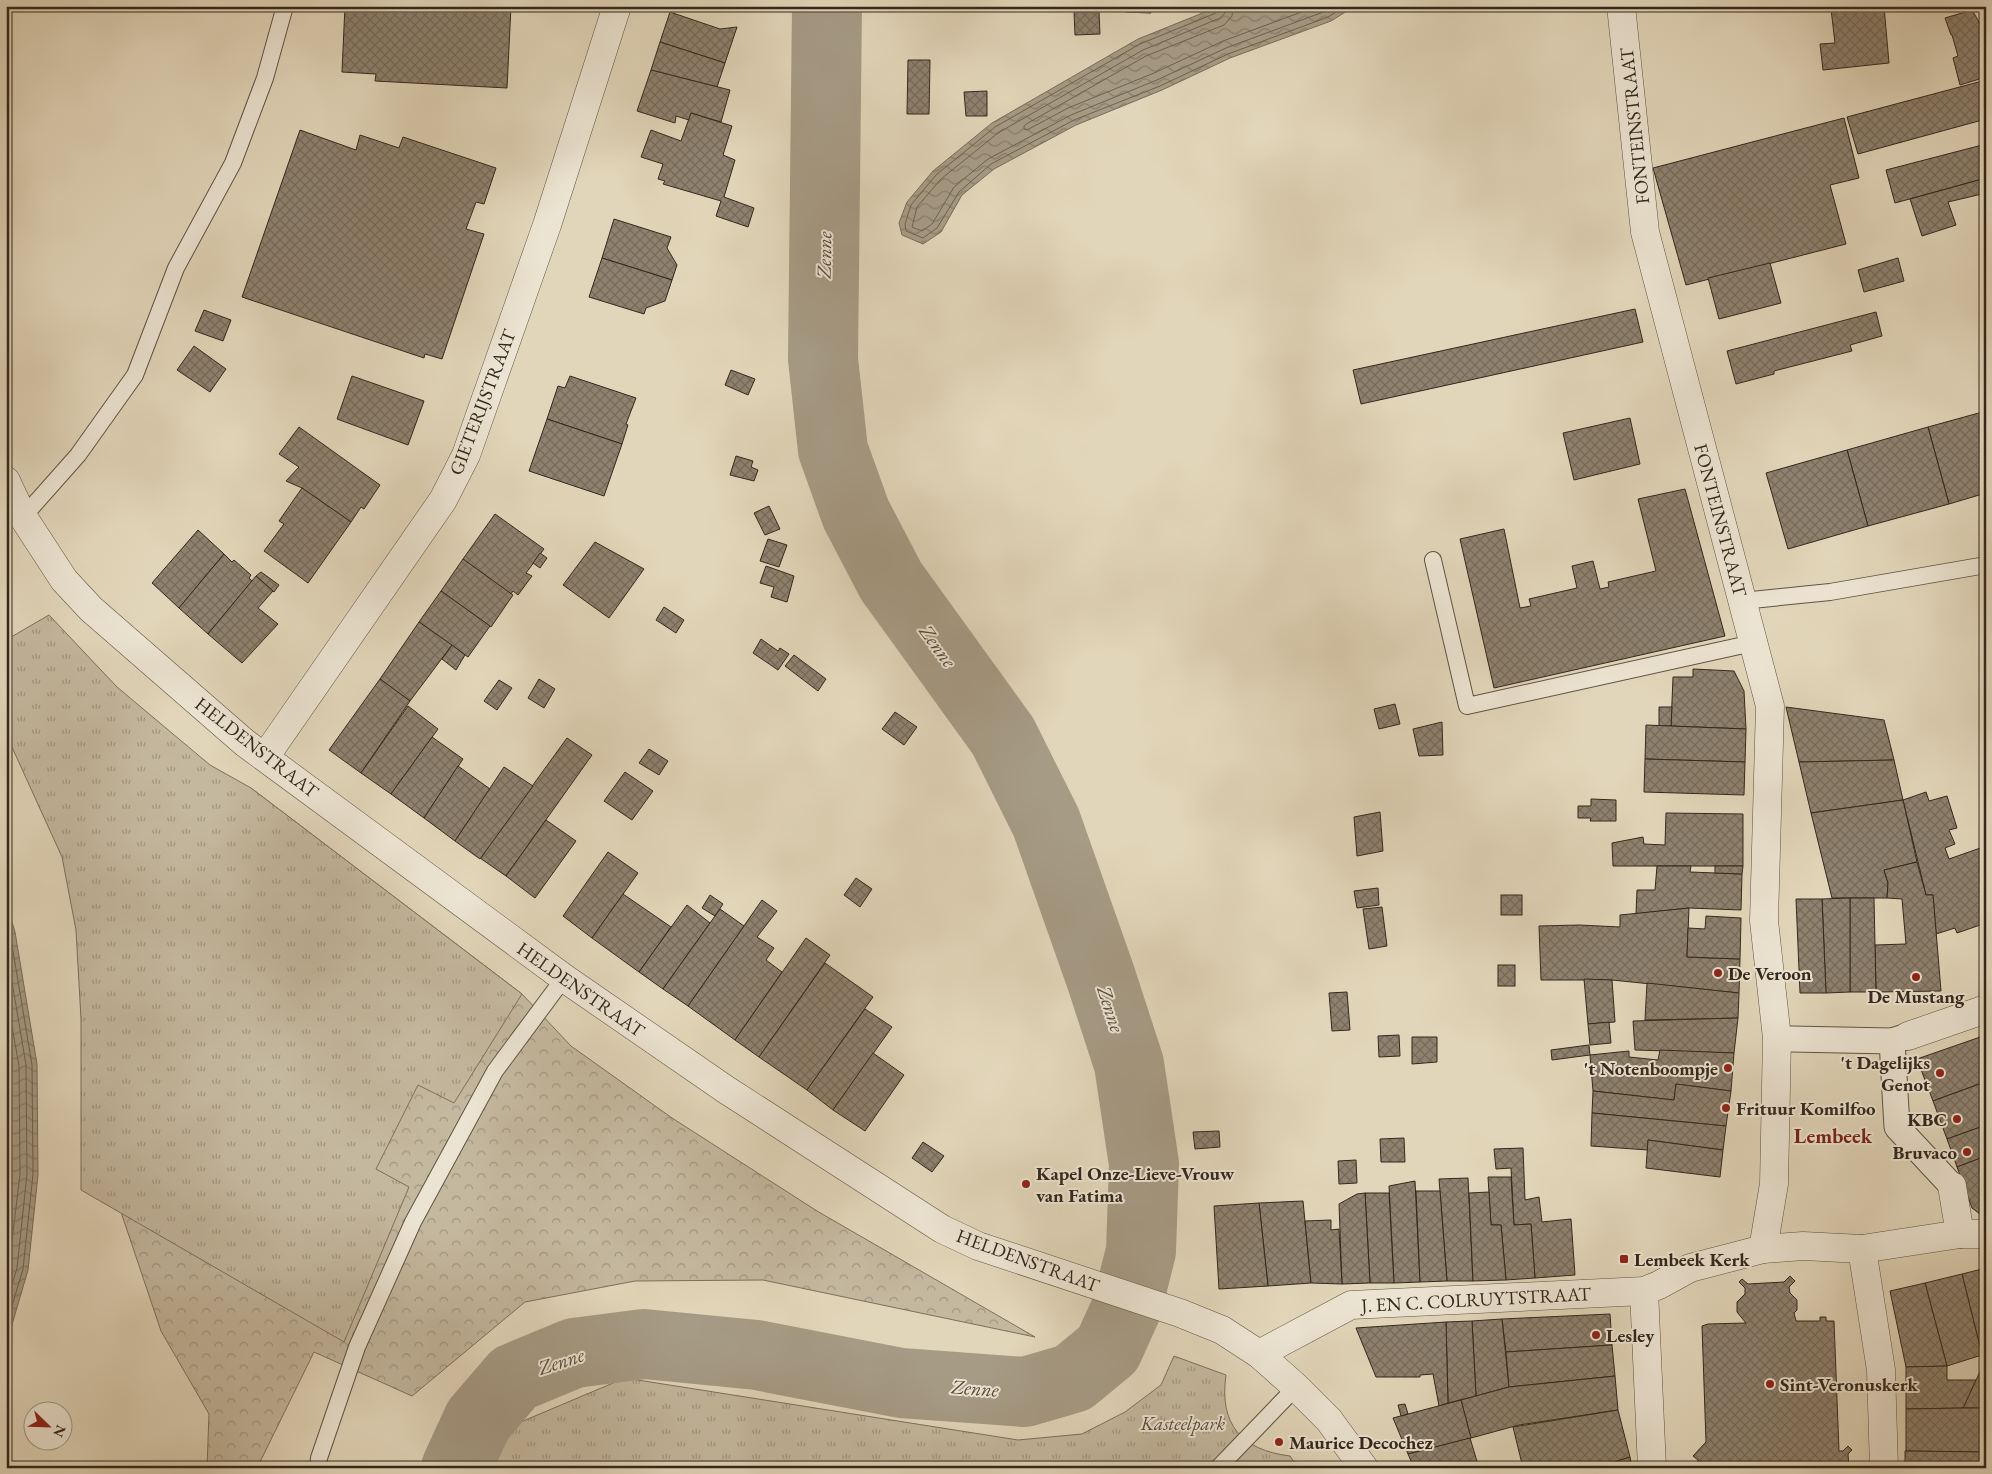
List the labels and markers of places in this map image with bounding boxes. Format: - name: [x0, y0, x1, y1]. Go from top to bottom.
- place label: De Veroon: [1728, 961, 1812, 986]
- marker: De Veroon: [1712, 967, 1724, 979]
- marker: De Mustang: [1910, 971, 1922, 983]
- place label: De Mustang: [1868, 984, 1965, 1009]
- place label: 't Dagelijks Genot: [1840, 1050, 1930, 1097]
- place label: 't Notenboompje: [1584, 1056, 1718, 1081]
- marker: 't Notenboompje: [1722, 1062, 1734, 1074]
- marker: 't Dagelijks Genot: [1934, 1067, 1946, 1079]
- place label: Frituur Komilfoo: [1736, 1096, 1876, 1121]
- marker: Frituur Komilfoo: [1720, 1102, 1732, 1114]
- place label: KBC: [1907, 1107, 1947, 1132]
- marker: KBC: [1951, 1113, 1963, 1125]
- place label: Bruvaco: [1892, 1140, 1957, 1165]
- marker: Bruvaco: [1961, 1146, 1973, 1158]
- place label: Kapel Onze-Lieve-Vrouw van Fatima: [1036, 1161, 1235, 1208]
- marker: Kapel Onze-Lieve-Vrouw van Fatima: [1020, 1178, 1032, 1190]
- place label: Lembeek Kerk: [1634, 1247, 1750, 1272]
- marker: Lembeek Kerk: [1618, 1253, 1630, 1265]
- place label: Lesley: [1606, 1323, 1655, 1348]
- marker: Lesley: [1590, 1329, 1602, 1341]
- place label: Sint-Veronuskerk: [1780, 1372, 1919, 1397]
- marker: Sint-Veronuskerk: [1764, 1378, 1776, 1390]
- place label: Maurice Decochez: [1289, 1430, 1433, 1455]
- marker: Maurice Decochez: [1273, 1436, 1285, 1448]

